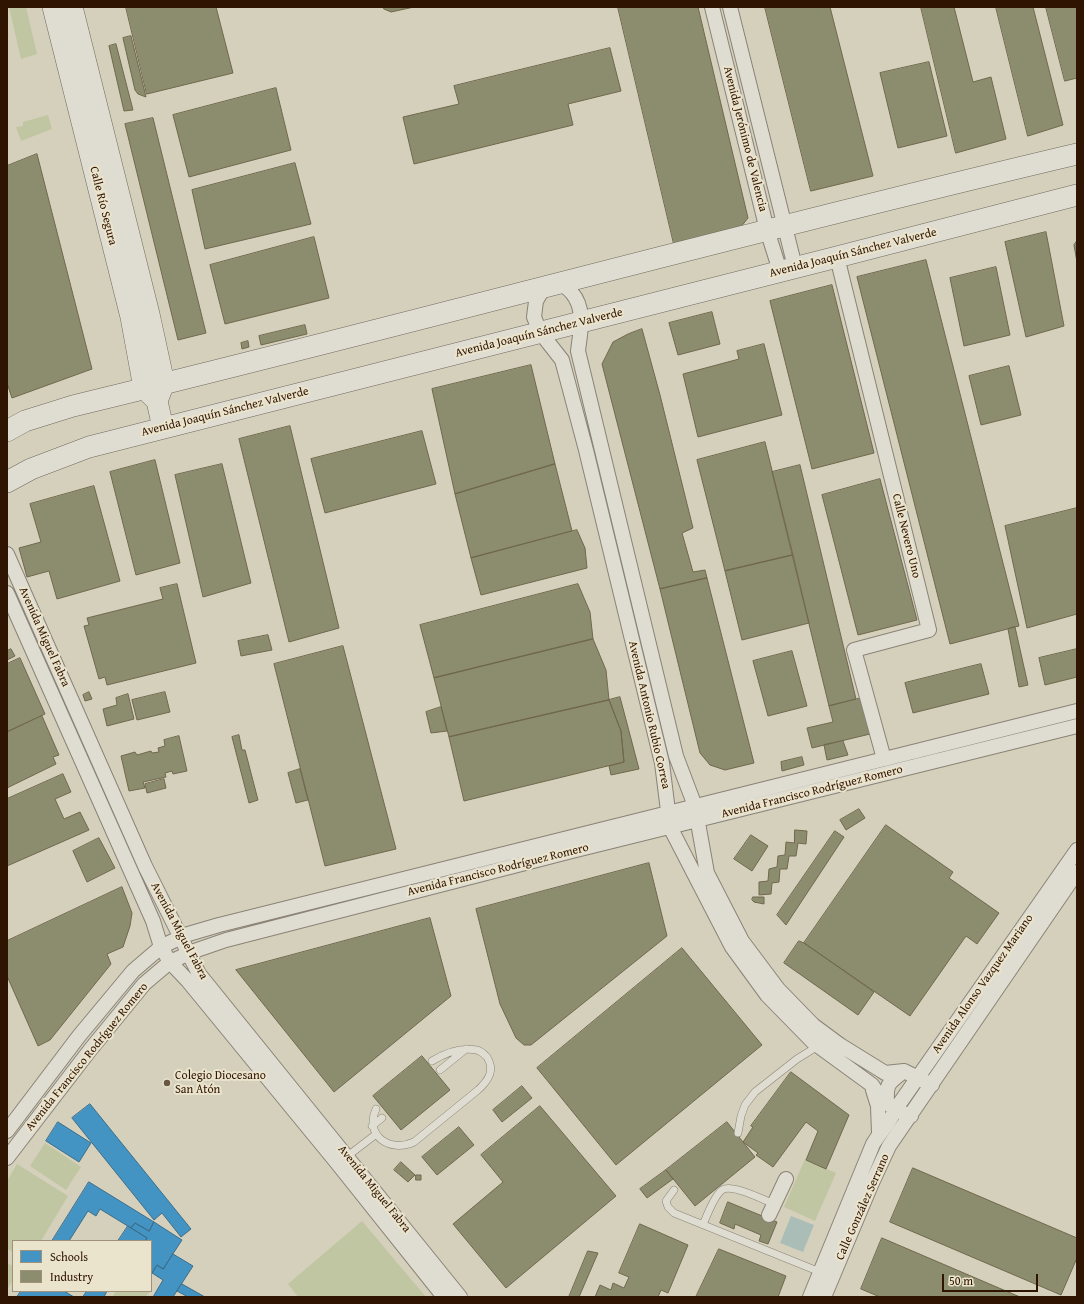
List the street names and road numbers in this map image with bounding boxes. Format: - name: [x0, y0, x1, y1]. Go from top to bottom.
- street label: Avenida Jerónimo de Valencia: [720, 65, 770, 213]
- street label: Calle Río Segura: [86, 165, 120, 247]
- street label: Avenida Joaquín Sánchez Valverde: [768, 225, 938, 281]
- street label: Avenida Joaquín Sánchez Valverde: [454, 305, 624, 361]
- street label: Avenida Joaquín Sánchez Valverde: [140, 384, 310, 440]
- street label: Calle Nevero Uno: [889, 492, 923, 580]
- street label: Avenida Miguel Fabra: [15, 585, 73, 689]
- street label: Avenida Antonio Rubio Correa: [625, 640, 673, 790]
- street label: Avenida Francisco Rodríguez Romero: [720, 762, 904, 822]
- street label: Avenida Francisco Rodríguez Romero: [406, 840, 590, 900]
- street label: Avenida Miguel Fabra: [147, 880, 211, 982]
- street label: Avenida Alonso Vazquez Mariano: [929, 912, 1037, 1056]
- street label: Avenida Francisco Rodríguez Romero: [23, 980, 151, 1134]
- street label: Avenida Miguel Fabra: [334, 1143, 414, 1235]
- street label: Calle González Serrano: [833, 1152, 893, 1262]

